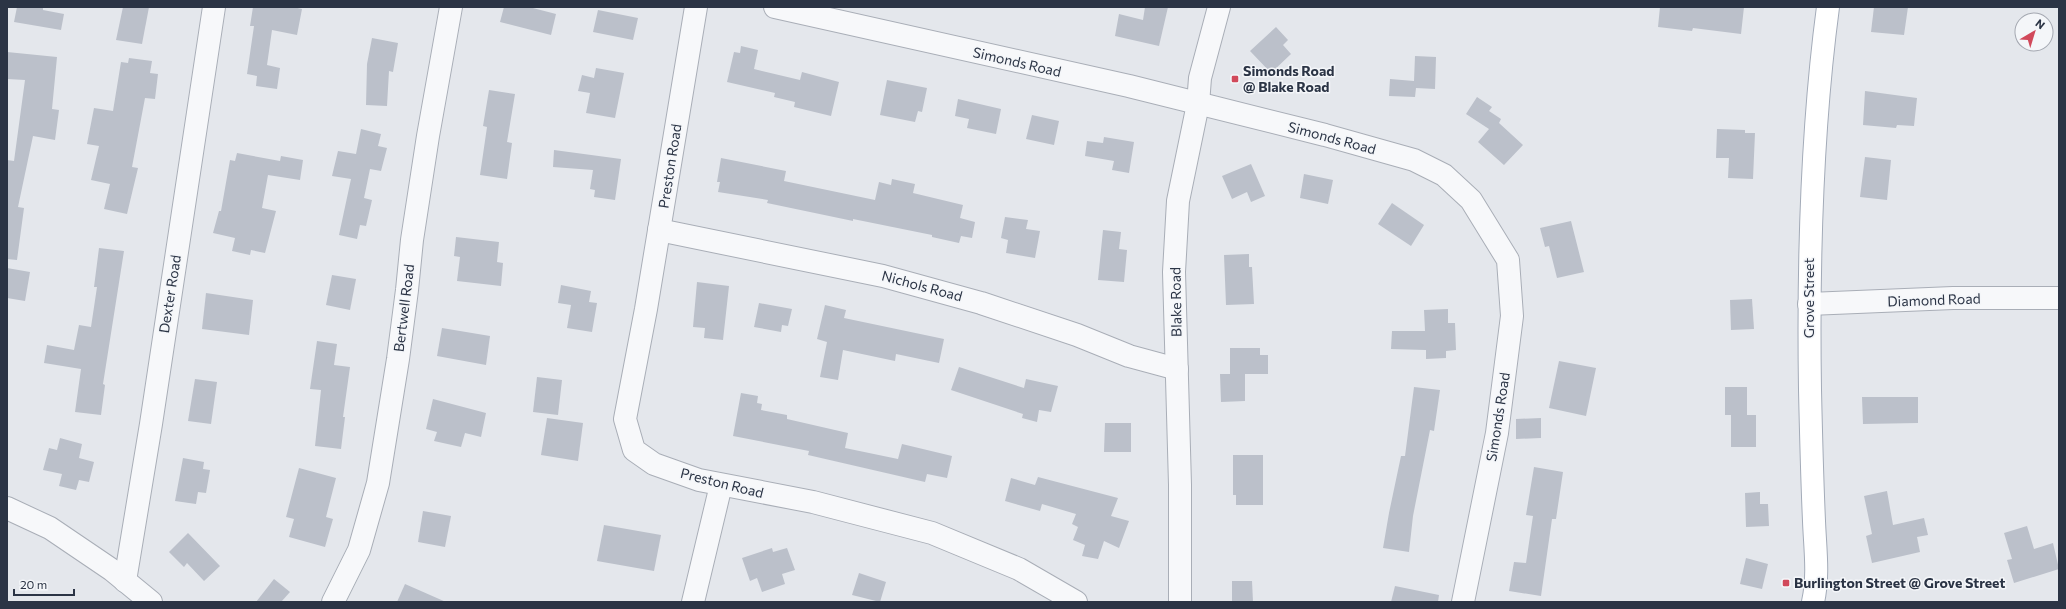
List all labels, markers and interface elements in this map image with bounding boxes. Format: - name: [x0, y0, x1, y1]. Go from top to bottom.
- north arrow: [2014, 12, 2054, 52]
- text: N: [2033, 16, 2048, 31]
- street label: Simonds Road: [971, 43, 1063, 80]
- place label: Simonds Road @ Blake Road: [1243, 62, 1334, 95]
- marker: Simonds Road @ Blake Road: [1230, 74, 1240, 84]
- street label: Simonds Road: [1286, 118, 1378, 157]
- street label: Preston Road: [654, 122, 685, 209]
- street label: Dexter Road: [155, 254, 184, 334]
- street label: Grove Street: [1800, 258, 1817, 338]
- street label: Bertwell Road: [390, 263, 417, 353]
- street label: Nichols Road: [880, 267, 964, 304]
- street label: Blake Road: [1166, 267, 1185, 337]
- street label: Diamond Road: [1887, 289, 1981, 310]
- street label: Simonds Road: [1482, 371, 1513, 463]
- street label: Preston Road: [679, 464, 766, 501]
- scale bar: [14, 571, 74, 597]
- place label: Burlington Street @ Grove Street: [1794, 574, 2005, 591]
- text: 20 m: [20, 577, 47, 591]
- marker: Burlington Street @ Grove Street: [1781, 578, 1791, 588]

